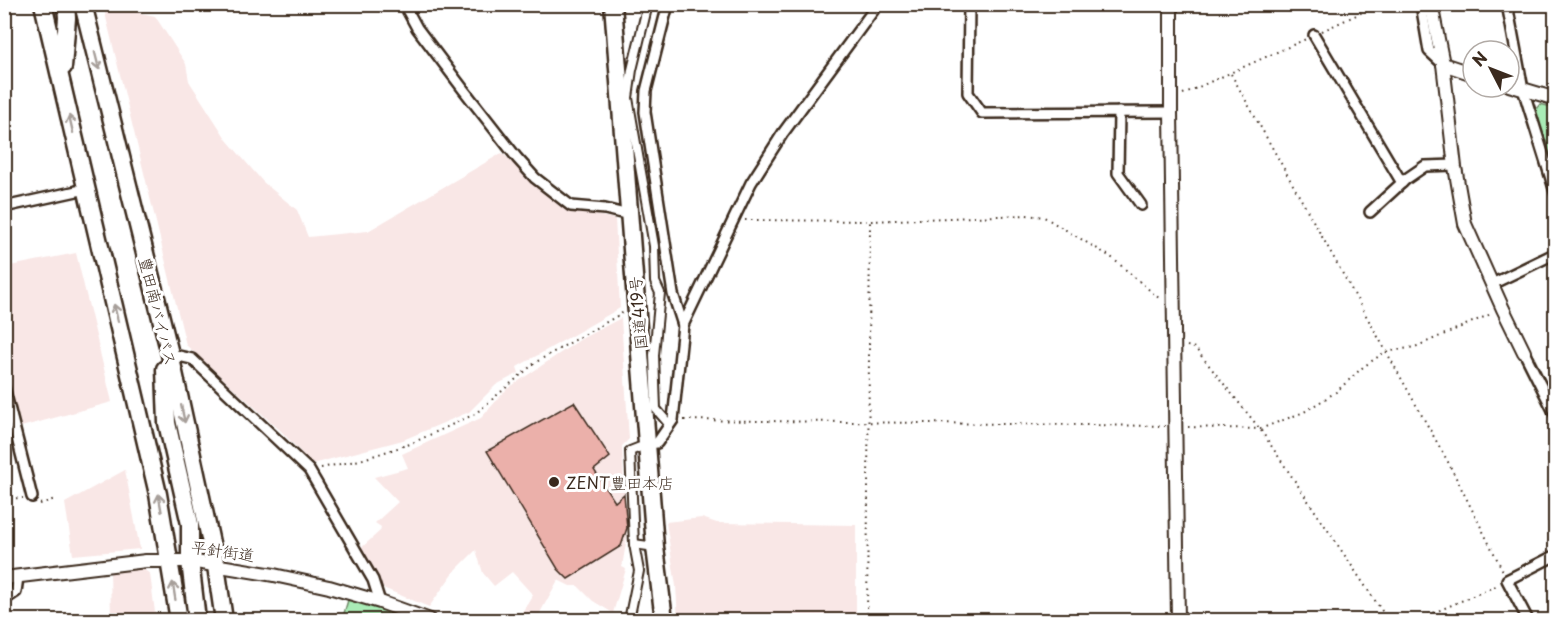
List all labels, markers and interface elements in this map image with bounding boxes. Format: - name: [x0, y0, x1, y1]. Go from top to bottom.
- north arrow: [1461, 39, 1521, 99]
- text: N: [1466, 46, 1492, 71]
- one-way arrow: [92, 51, 104, 70]
- one-way arrow: [65, 114, 76, 134]
- street label: 豊田南バイパス: [134, 254, 184, 368]
- street label: 国道419号: [622, 275, 652, 351]
- one-way arrow: [109, 304, 121, 323]
- one-way arrow: [178, 404, 189, 423]
- place label: ZENT豊田本店: [566, 470, 674, 494]
- marker: ZENT豊田本店: [547, 475, 561, 489]
- one-way arrow: [154, 494, 165, 514]
- street label: 平針街道: [190, 534, 256, 566]
- one-way arrow: [169, 581, 180, 601]

